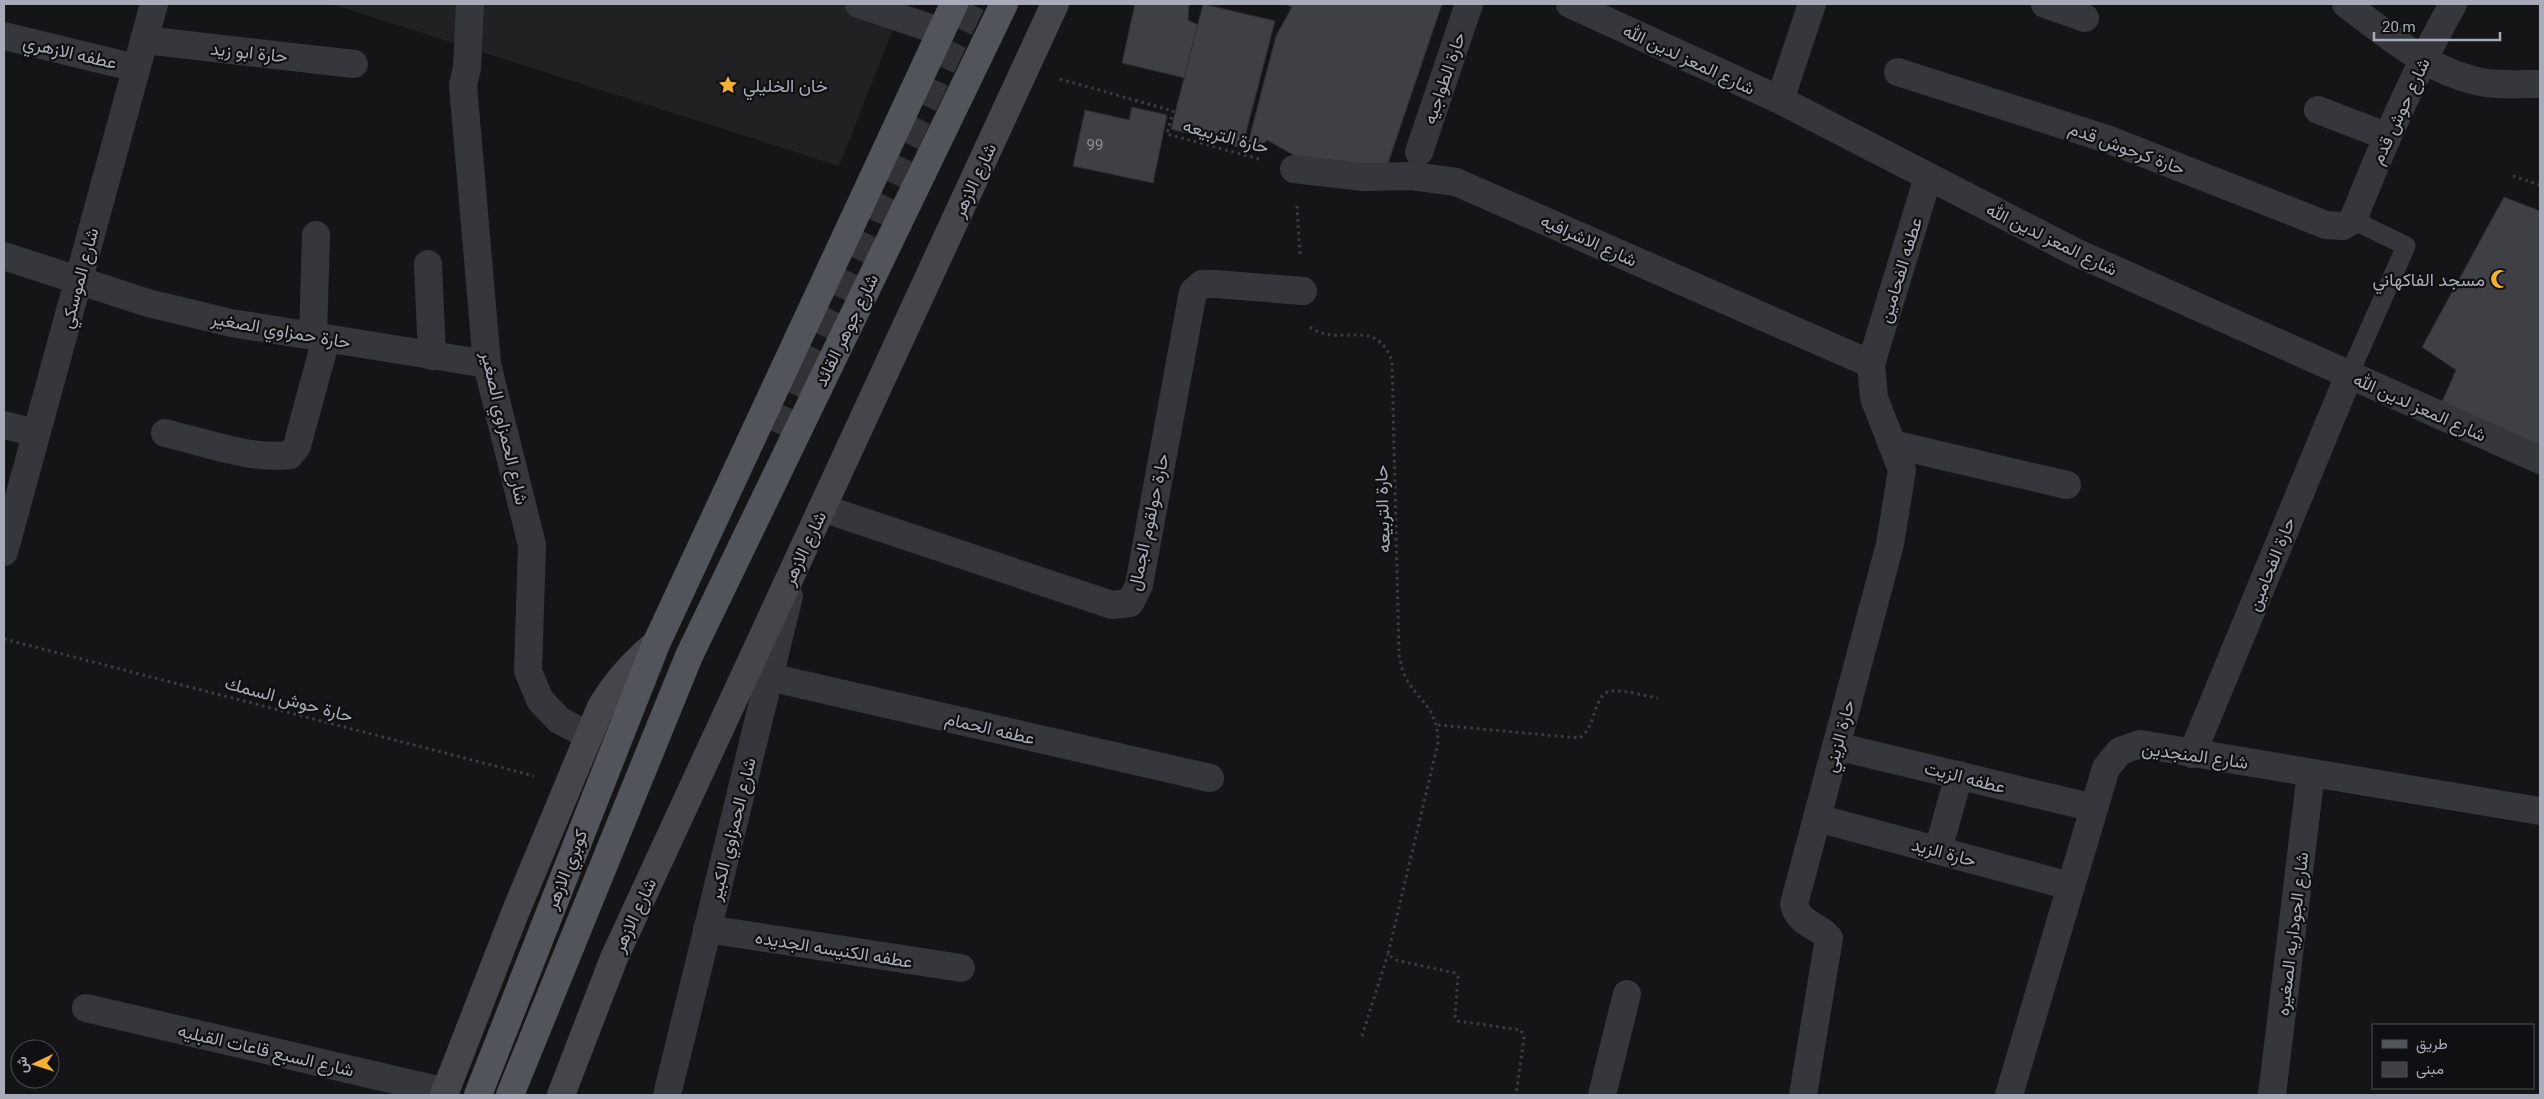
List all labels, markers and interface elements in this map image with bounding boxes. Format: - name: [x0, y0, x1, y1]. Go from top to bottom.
- scale bar: [2374, 10, 2500, 42]
- text: 20 m: [2382, 18, 2416, 36]
- street label: شارع المعز لدين الله: [1619, 19, 1758, 101]
- street label: حارة الطواجيه: [1418, 29, 1471, 127]
- street label: عطفه الازهري: [20, 31, 119, 78]
- street label: حارة ابو زيد: [209, 37, 289, 67]
- street label: شارع حوش قدم: [2366, 54, 2436, 168]
- place icon: خان الخليلي: [717, 74, 739, 96]
- place label: خان الخليلي: [743, 75, 828, 101]
- street label: حارة التربيعه: [1180, 114, 1271, 159]
- street label: حارة كرحوش قدم: [2065, 117, 2188, 181]
- house number: 99: [1087, 136, 1103, 154]
- street label: شارع الازهر: [947, 140, 1002, 222]
- street label: شارع المعز لدين الله: [1982, 198, 2121, 282]
- street label: شارع الاشرافيه: [1537, 209, 1640, 272]
- street label: عطفه الفحامين: [1874, 215, 1927, 326]
- street label: شارع الموسكي: [55, 225, 107, 332]
- mosque icon: مسجد الفاكهاني: [2489, 268, 2511, 290]
- place label: مسجد الفاكهاني: [2372, 269, 2485, 295]
- street label: شارع جوهر القائد: [810, 270, 884, 391]
- street label: حارة حمزاوي الصغير: [208, 307, 352, 358]
- street label: شارع الحمزاوي الصغير: [472, 348, 533, 508]
- street label: شارع المعز لدين الله: [2350, 368, 2490, 448]
- street label: حارة حولقوم الجمال: [1123, 451, 1175, 593]
- street label: حارة التربيعه: [1370, 465, 1395, 553]
- street label: شارع الازهر: [777, 508, 832, 590]
- street label: حارة الفحامين: [2243, 514, 2300, 614]
- street label: حارة حوش السمك: [223, 672, 355, 727]
- street label: حارة الزيني: [1819, 698, 1864, 776]
- street label: عطفه الحمام: [943, 707, 1037, 750]
- street label: شارع المنجدين: [2140, 737, 2250, 775]
- street label: شارع الحمزاوي الكبير: [704, 755, 765, 905]
- street label: عطفه الزيت: [1922, 757, 2008, 798]
- street label: كوبري الازهر: [540, 826, 596, 915]
- street label: حارة الزيد: [1909, 833, 1979, 872]
- street label: شارع الجوداريه الصغيره: [2272, 851, 2314, 1017]
- street label: شارع الازهر: [607, 875, 662, 957]
- street label: عطفه الكنيسه الجديده: [754, 926, 914, 972]
- street label: شارع السبع قاعات القبليه: [175, 1020, 356, 1082]
- legend: [2372, 1024, 2534, 1089]
- text: طريق: [2416, 1035, 2448, 1054]
- north arrow: [10, 1039, 60, 1089]
- text: ش: [13, 1056, 32, 1074]
- text: مبنى: [2416, 1060, 2444, 1079]

